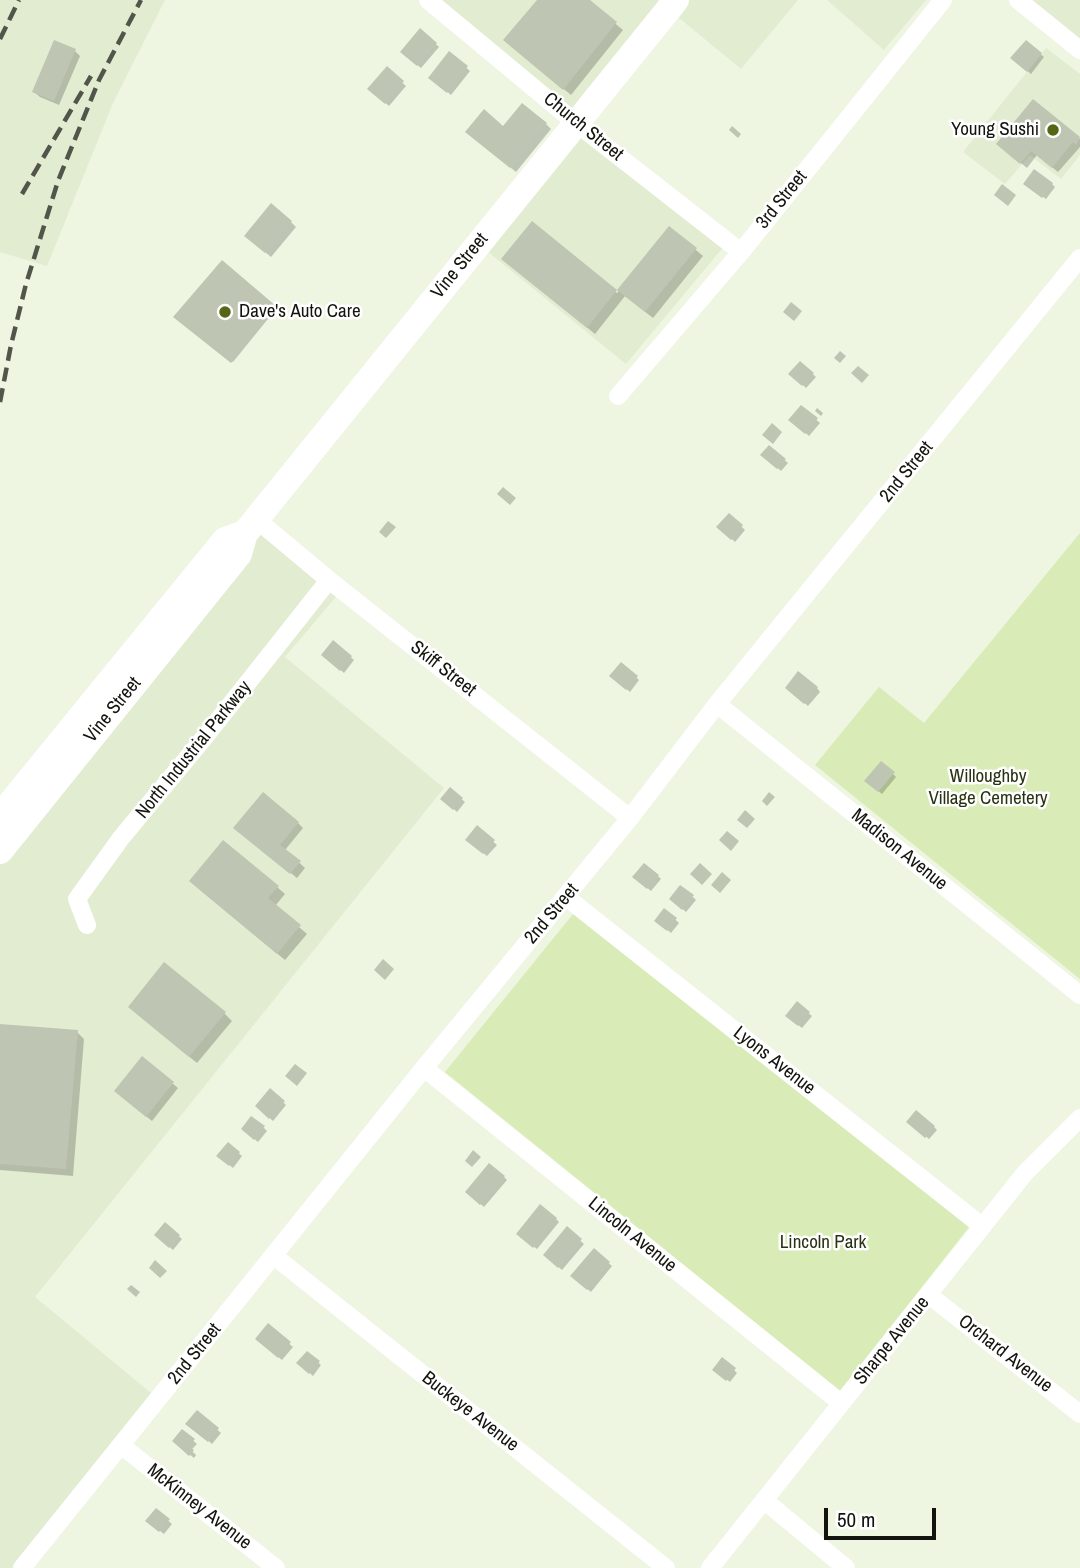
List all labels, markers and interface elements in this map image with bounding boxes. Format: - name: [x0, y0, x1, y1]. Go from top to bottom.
- street label: Church Street: [538, 88, 628, 166]
- place label: Young Sushi: [951, 119, 1039, 141]
- marker: Young Sushi: [1045, 122, 1061, 138]
- street label: 3rd Street: [752, 166, 812, 234]
- street label: Vine Street: [427, 229, 493, 303]
- place label: Dave's Auto Care: [239, 301, 361, 323]
- marker: Dave's Auto Care: [217, 304, 233, 320]
- street label: 2nd Street: [876, 437, 938, 507]
- street label: Skiff Street: [406, 636, 480, 702]
- street label: Vine Street: [80, 673, 146, 747]
- street label: North Industrial Parkway: [131, 677, 257, 823]
- park label: Willoughby Village Cemetery: [928, 766, 1048, 810]
- street label: Madison Avenue: [846, 804, 952, 896]
- street label: 2nd Street: [520, 879, 584, 949]
- street label: Lyons Avenue: [728, 1022, 820, 1100]
- street label: Lincoln Avenue: [583, 1192, 681, 1278]
- park label: Lincoln Park: [780, 1232, 866, 1254]
- street label: Sharpe Avenue: [849, 1292, 935, 1390]
- street label: Orchard Avenue: [953, 1310, 1057, 1398]
- street label: 2nd Street: [164, 1319, 226, 1389]
- street label: Buckeye Avenue: [417, 1367, 523, 1457]
- street label: McKinney Avenue: [142, 1459, 256, 1555]
- scale bar: [828, 1494, 940, 1538]
- text: 50 m: [837, 1505, 875, 1534]

